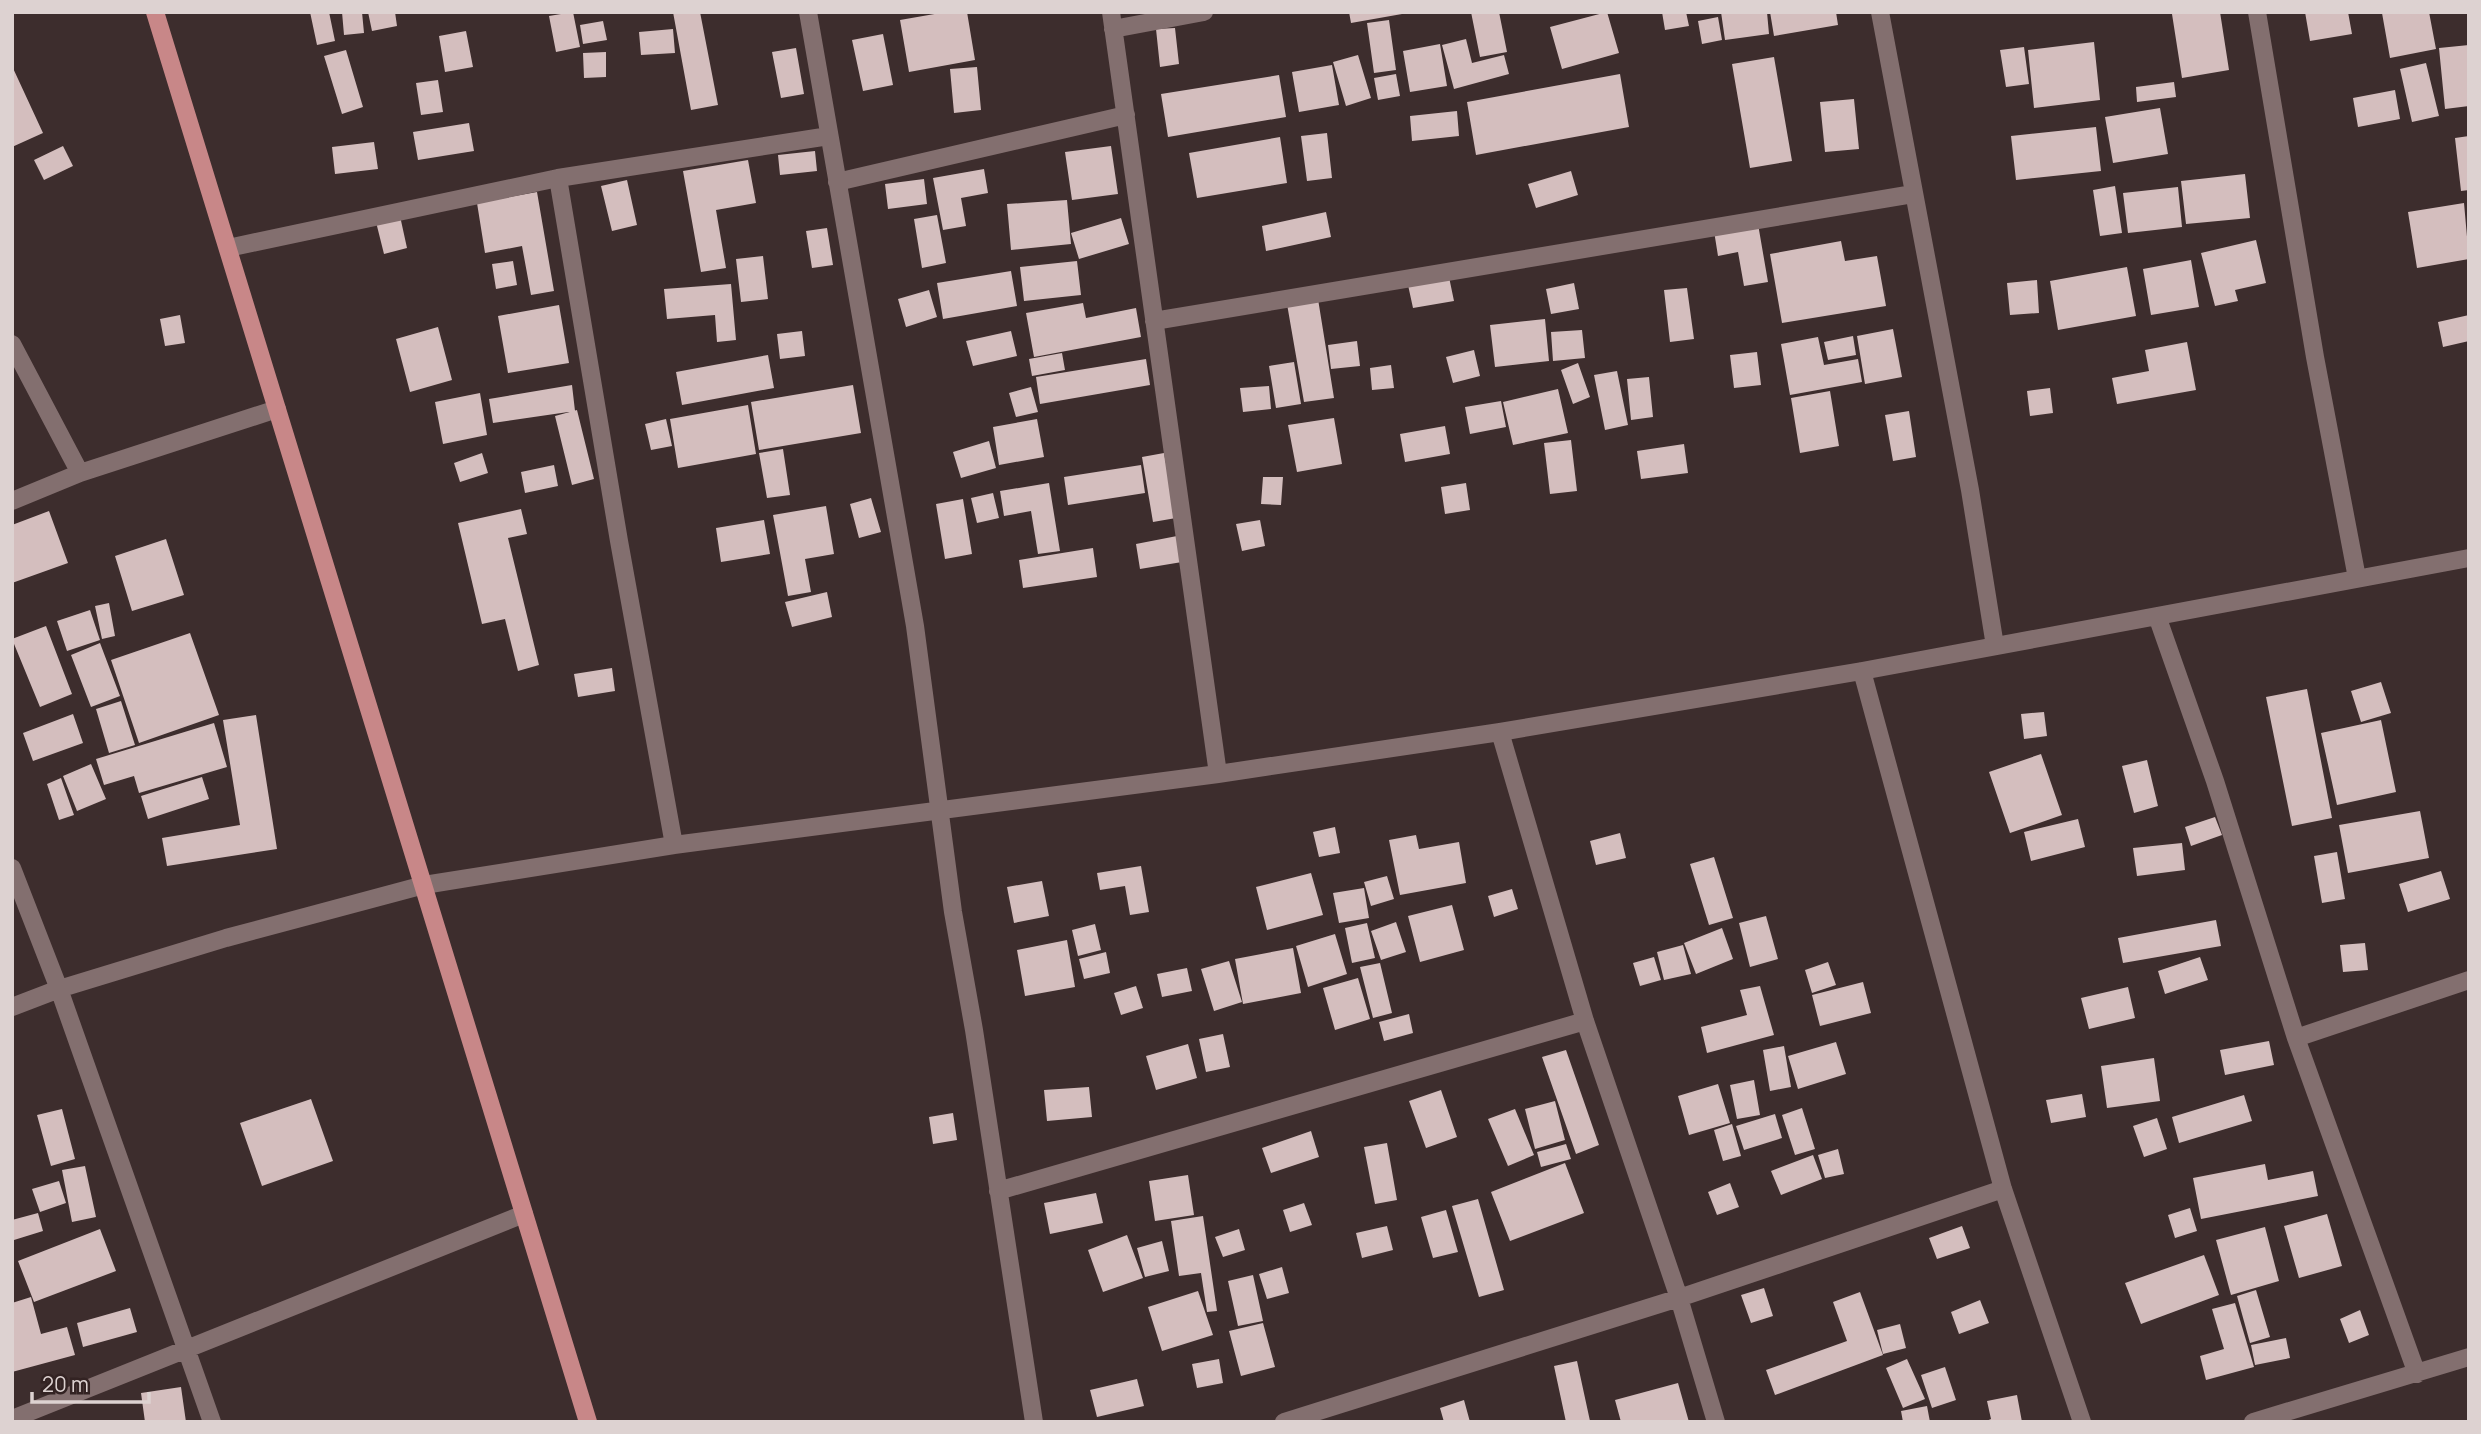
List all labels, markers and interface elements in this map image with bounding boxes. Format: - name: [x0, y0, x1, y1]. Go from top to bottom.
- scale bar: [32, 1360, 149, 1404]
- text: 20 m: [42, 1370, 89, 1398]

